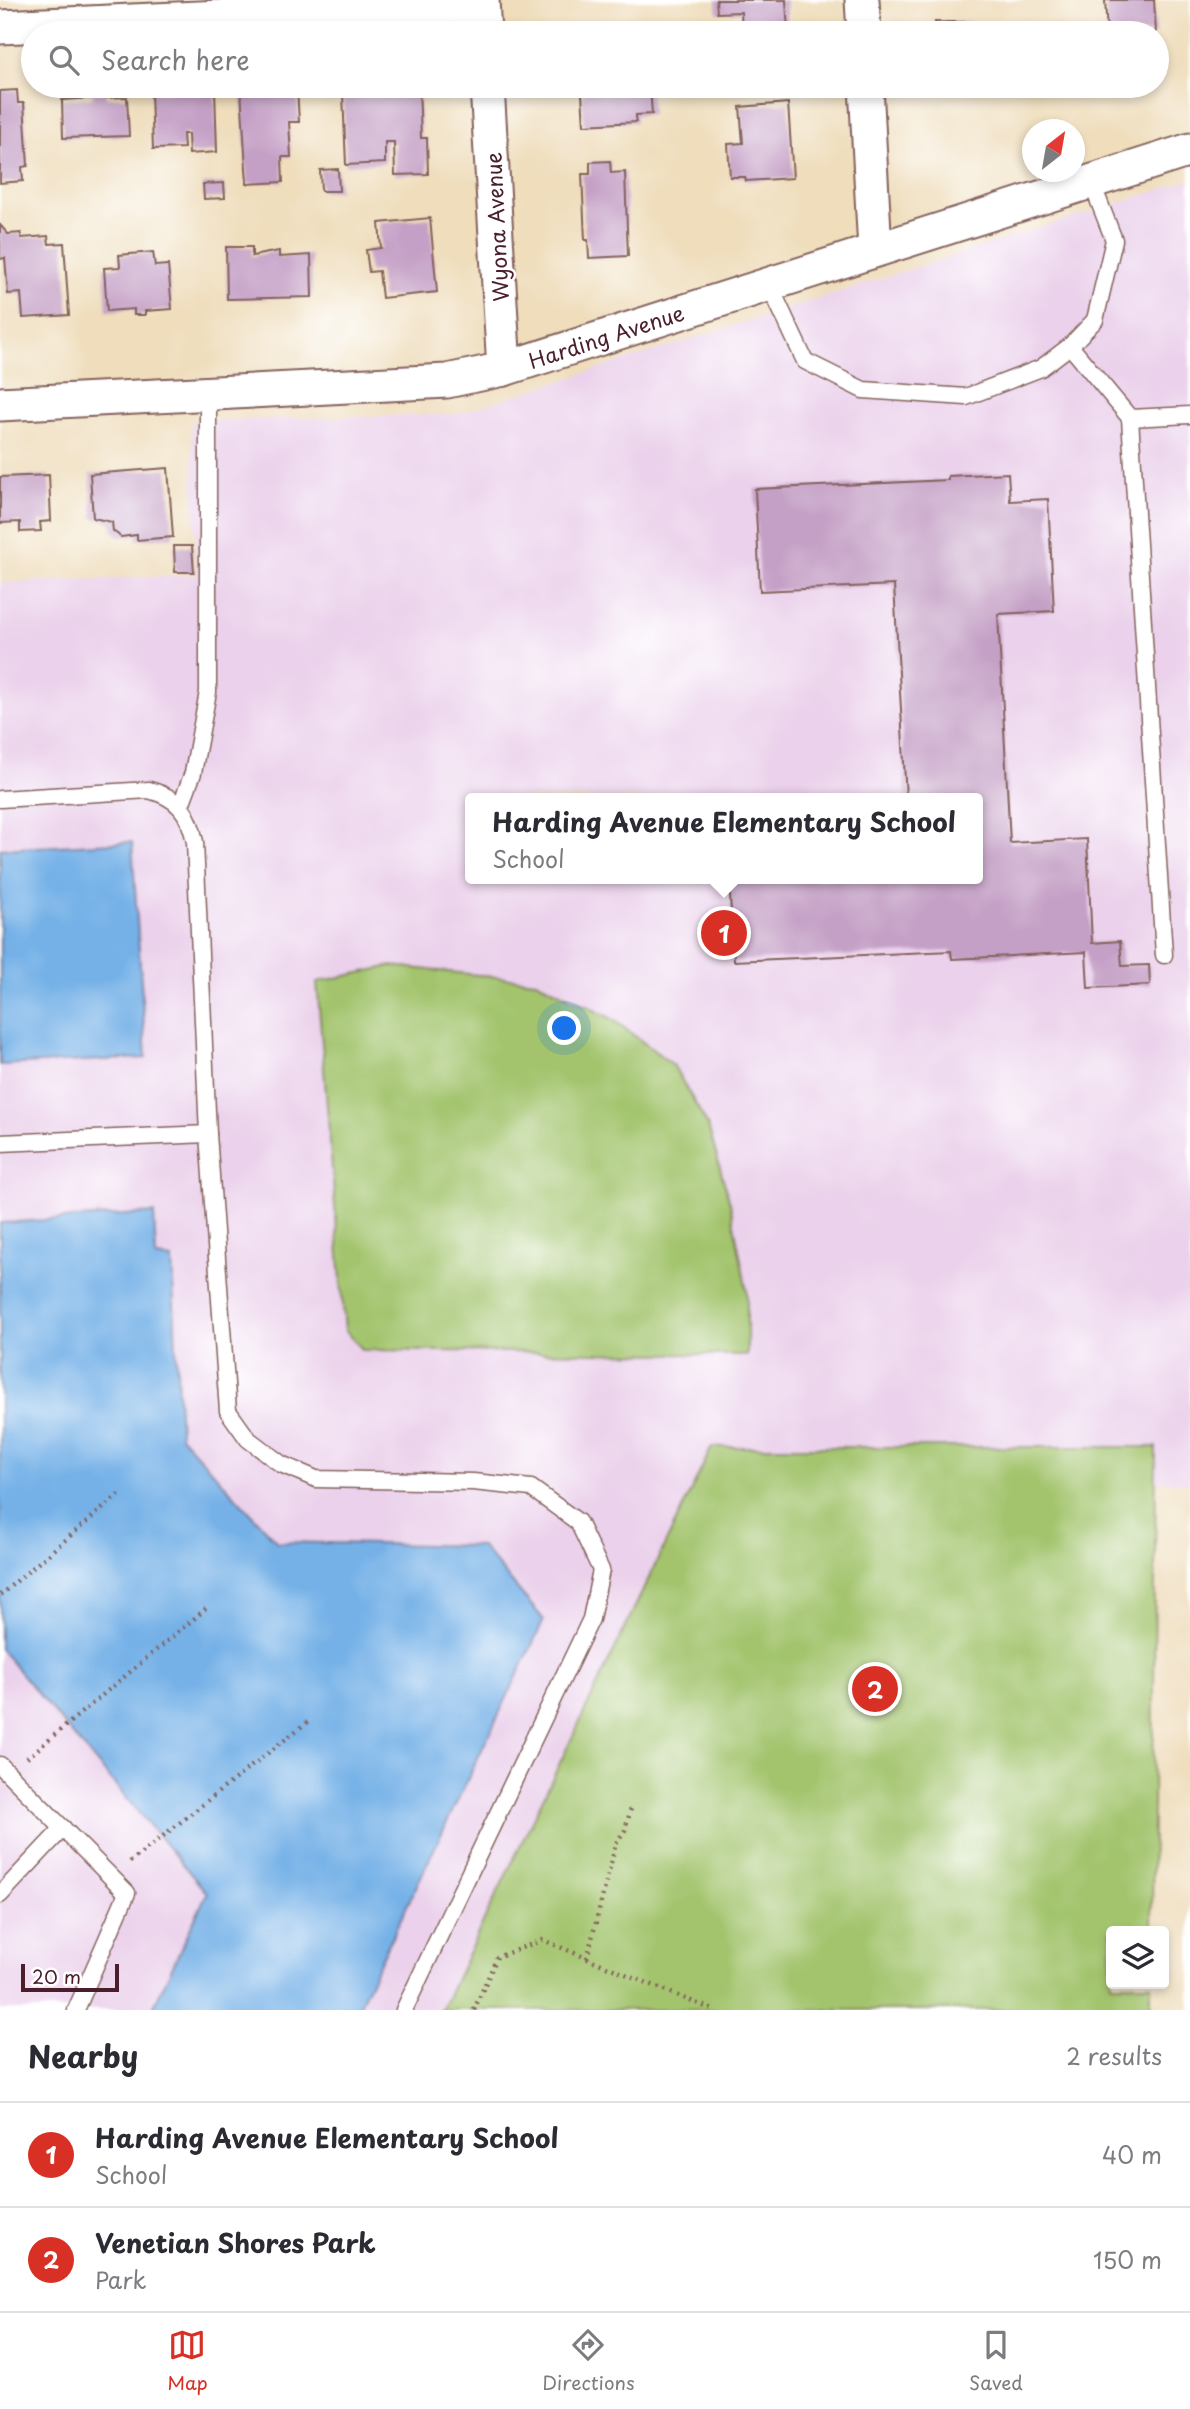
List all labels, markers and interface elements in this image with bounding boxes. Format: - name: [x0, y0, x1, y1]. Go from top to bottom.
- search box: [21, 21, 1169, 98]
- text: Search here: [101, 40, 250, 79]
- icon: search: [45, 41, 83, 79]
- north arrow: [1022, 119, 1085, 182]
- street label: Wyona Avenue: [476, 151, 516, 303]
- street label: Harding Avenue: [524, 296, 688, 376]
- popup: [465, 793, 983, 884]
- text: Harding Avenue Elementary School: [492, 802, 956, 841]
- text: School: [492, 841, 565, 876]
- pin: 1: [701, 907, 747, 959]
- your location: [547, 1011, 581, 1045]
- pin: 2: [852, 1663, 898, 1715]
- map controls: [1106, 1926, 1169, 1989]
- button: layers: [1106, 1926, 1169, 1989]
- scale bar: [21, 1961, 119, 1993]
- text: 20 m: [32, 1962, 81, 1990]
- text: Nearby: [28, 2033, 138, 2078]
- text: 2 results: [1066, 2038, 1162, 2073]
- text: Harding Avenue Elementary School: [95, 2118, 558, 2157]
- text: 1: [46, 2137, 57, 2172]
- text: 40 m: [1102, 2137, 1162, 2172]
- text: School: [95, 2157, 167, 2192]
- text: Venetian Shores Park: [95, 2223, 376, 2262]
- text: 2: [43, 2242, 59, 2277]
- text: 150 m: [1093, 2242, 1162, 2277]
- text: Park: [95, 2262, 146, 2297]
- tab: Map: [167, 2326, 208, 2396]
- tab: Directions: [542, 2326, 635, 2396]
- tab: Saved: [969, 2326, 1023, 2396]

